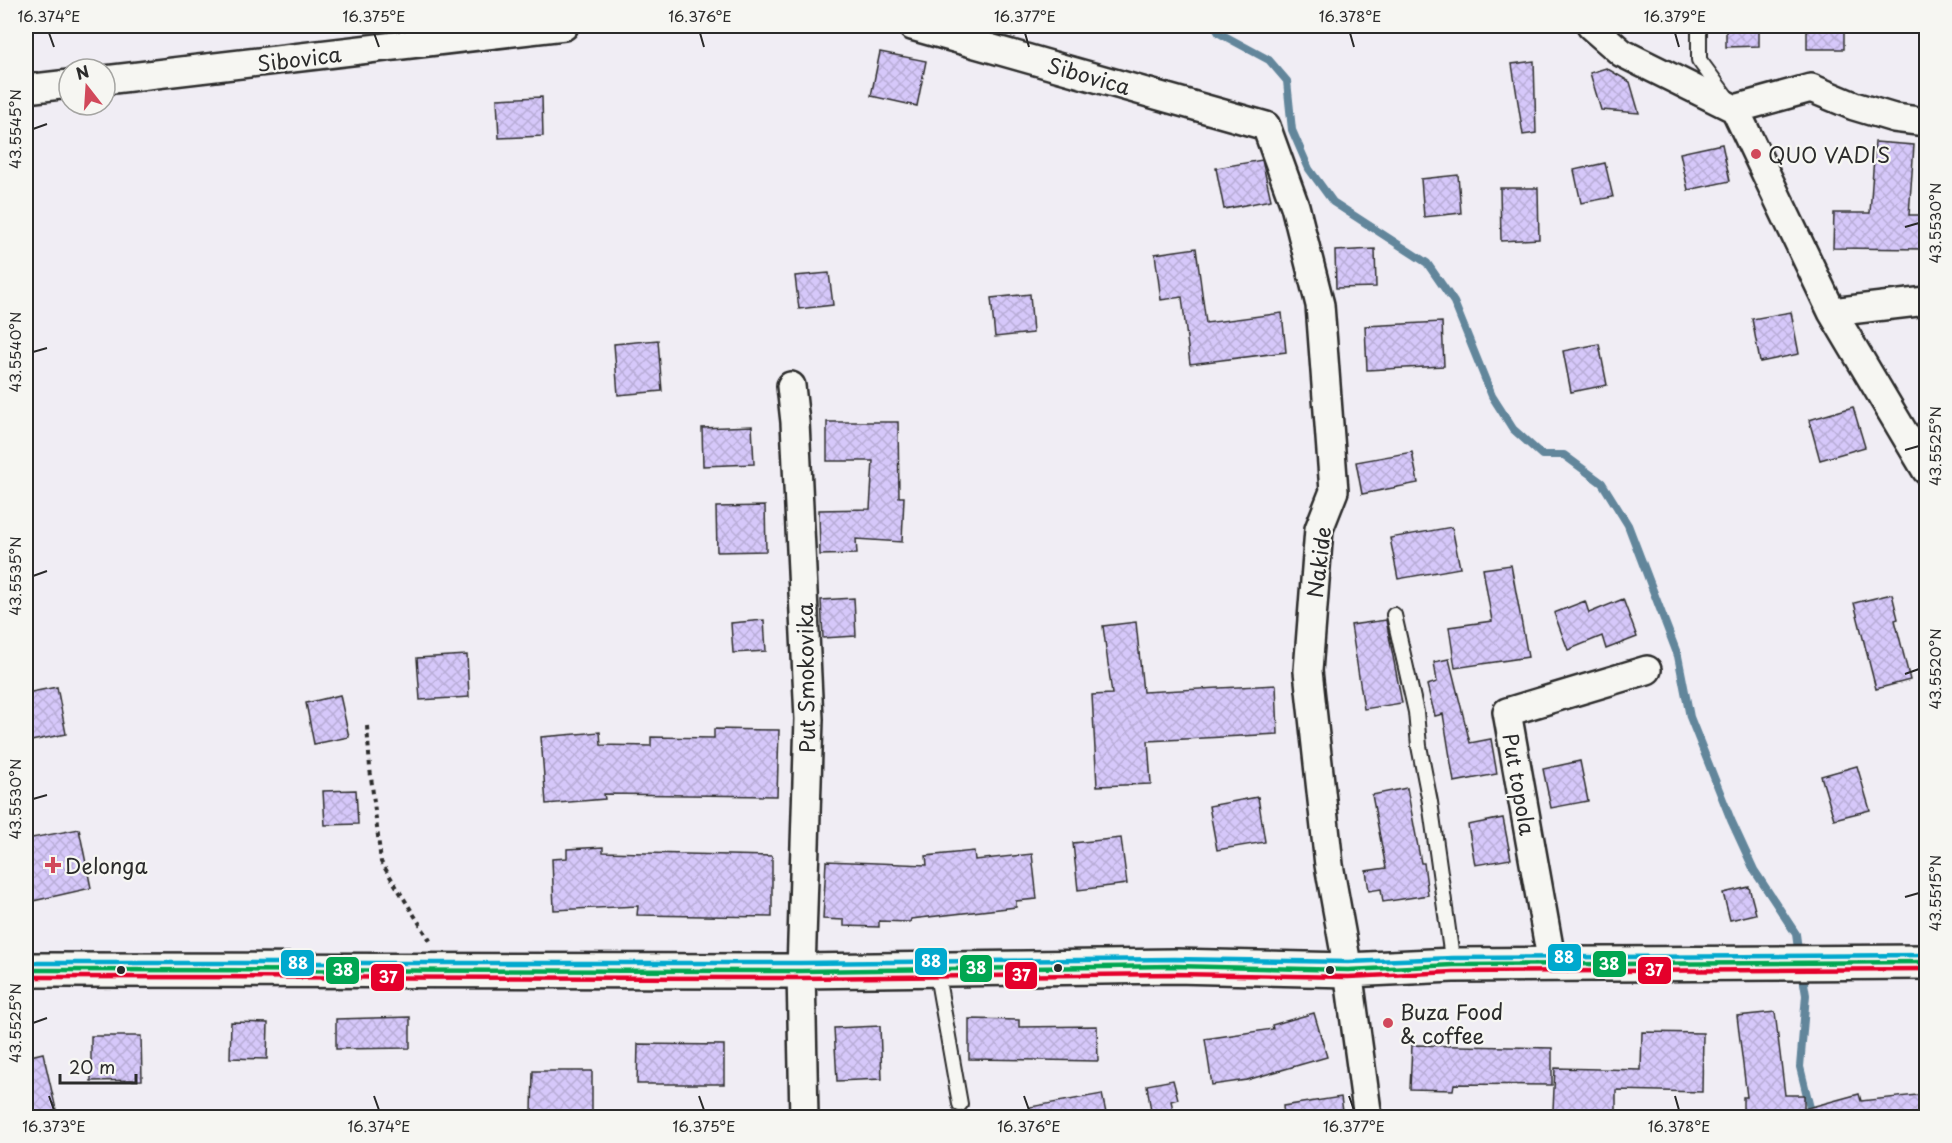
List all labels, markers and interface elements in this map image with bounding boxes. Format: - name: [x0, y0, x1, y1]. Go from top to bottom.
- text: 16.374°E: [17, 4, 81, 27]
- text: 16.375°E: [343, 4, 405, 27]
- text: 16.376°E: [668, 4, 732, 27]
- text: 16.377°E: [994, 4, 1056, 27]
- text: 16.378°E: [1319, 4, 1381, 27]
- text: 16.379°E: [1644, 4, 1706, 27]
- street label: Sibovica: [255, 37, 344, 79]
- street label: Sibovica: [1044, 48, 1135, 102]
- north arrow: [57, 57, 117, 117]
- text: N: [73, 58, 92, 85]
- text: 43.5545°N: [3, 89, 26, 169]
- place label: QUO VADIS: [1768, 138, 1890, 170]
- marker: QUO VADIS: [1749, 147, 1763, 161]
- text: 43.5530°N: [1923, 183, 1946, 263]
- text: 43.5540°N: [3, 311, 26, 393]
- text: 43.5525°N: [1923, 406, 1946, 486]
- street label: Nakide: [1298, 525, 1338, 599]
- text: 43.5535°N: [3, 536, 26, 616]
- street label: Put Smokovika: [788, 602, 822, 753]
- text: 43.5520°N: [1923, 628, 1946, 710]
- street label: Put topola: [1495, 730, 1545, 838]
- text: 43.5530°N: [3, 759, 26, 839]
- place label: Delonga: [65, 849, 148, 881]
- text: 43.5515°N: [1923, 855, 1946, 931]
- marker: Delonga: [46, 858, 60, 872]
- line badge: 88: [1547, 943, 1582, 972]
- text: 88: [1554, 944, 1574, 968]
- line badge: 88: [914, 947, 948, 976]
- text: 88: [921, 948, 941, 972]
- line badge: 88: [280, 949, 315, 977]
- text: 88: [288, 950, 308, 974]
- line badge: 38: [1592, 950, 1627, 978]
- text: 38: [1599, 951, 1619, 975]
- line badge: 38: [959, 954, 993, 983]
- text: 38: [966, 955, 986, 979]
- line badge: 38: [325, 956, 360, 985]
- line badge: 37: [1637, 956, 1672, 985]
- text: 38: [333, 957, 353, 981]
- text: 37: [1645, 957, 1664, 981]
- line badge: 37: [1004, 961, 1038, 990]
- text: 37: [1012, 962, 1031, 986]
- unlabelled marker: [1052, 962, 1064, 974]
- line badge: 37: [370, 963, 405, 992]
- unlabelled marker: [115, 964, 127, 976]
- text: 37: [379, 964, 398, 988]
- unlabelled marker: [1324, 964, 1336, 976]
- text: 43.5525°N: [3, 983, 26, 1063]
- place label: Buza Food & coffee: [1400, 995, 1503, 1051]
- marker: Buza Food & coffee: [1381, 1016, 1395, 1030]
- scale bar: [60, 1047, 136, 1085]
- text: 20 m: [69, 1053, 115, 1080]
- text: 16.373°E: [22, 1114, 86, 1137]
- text: 16.374°E: [347, 1114, 411, 1137]
- text: 16.375°E: [673, 1114, 735, 1137]
- text: 16.376°E: [997, 1114, 1061, 1137]
- text: 16.377°E: [1323, 1114, 1385, 1137]
- text: 16.378°E: [1648, 1114, 1710, 1137]

